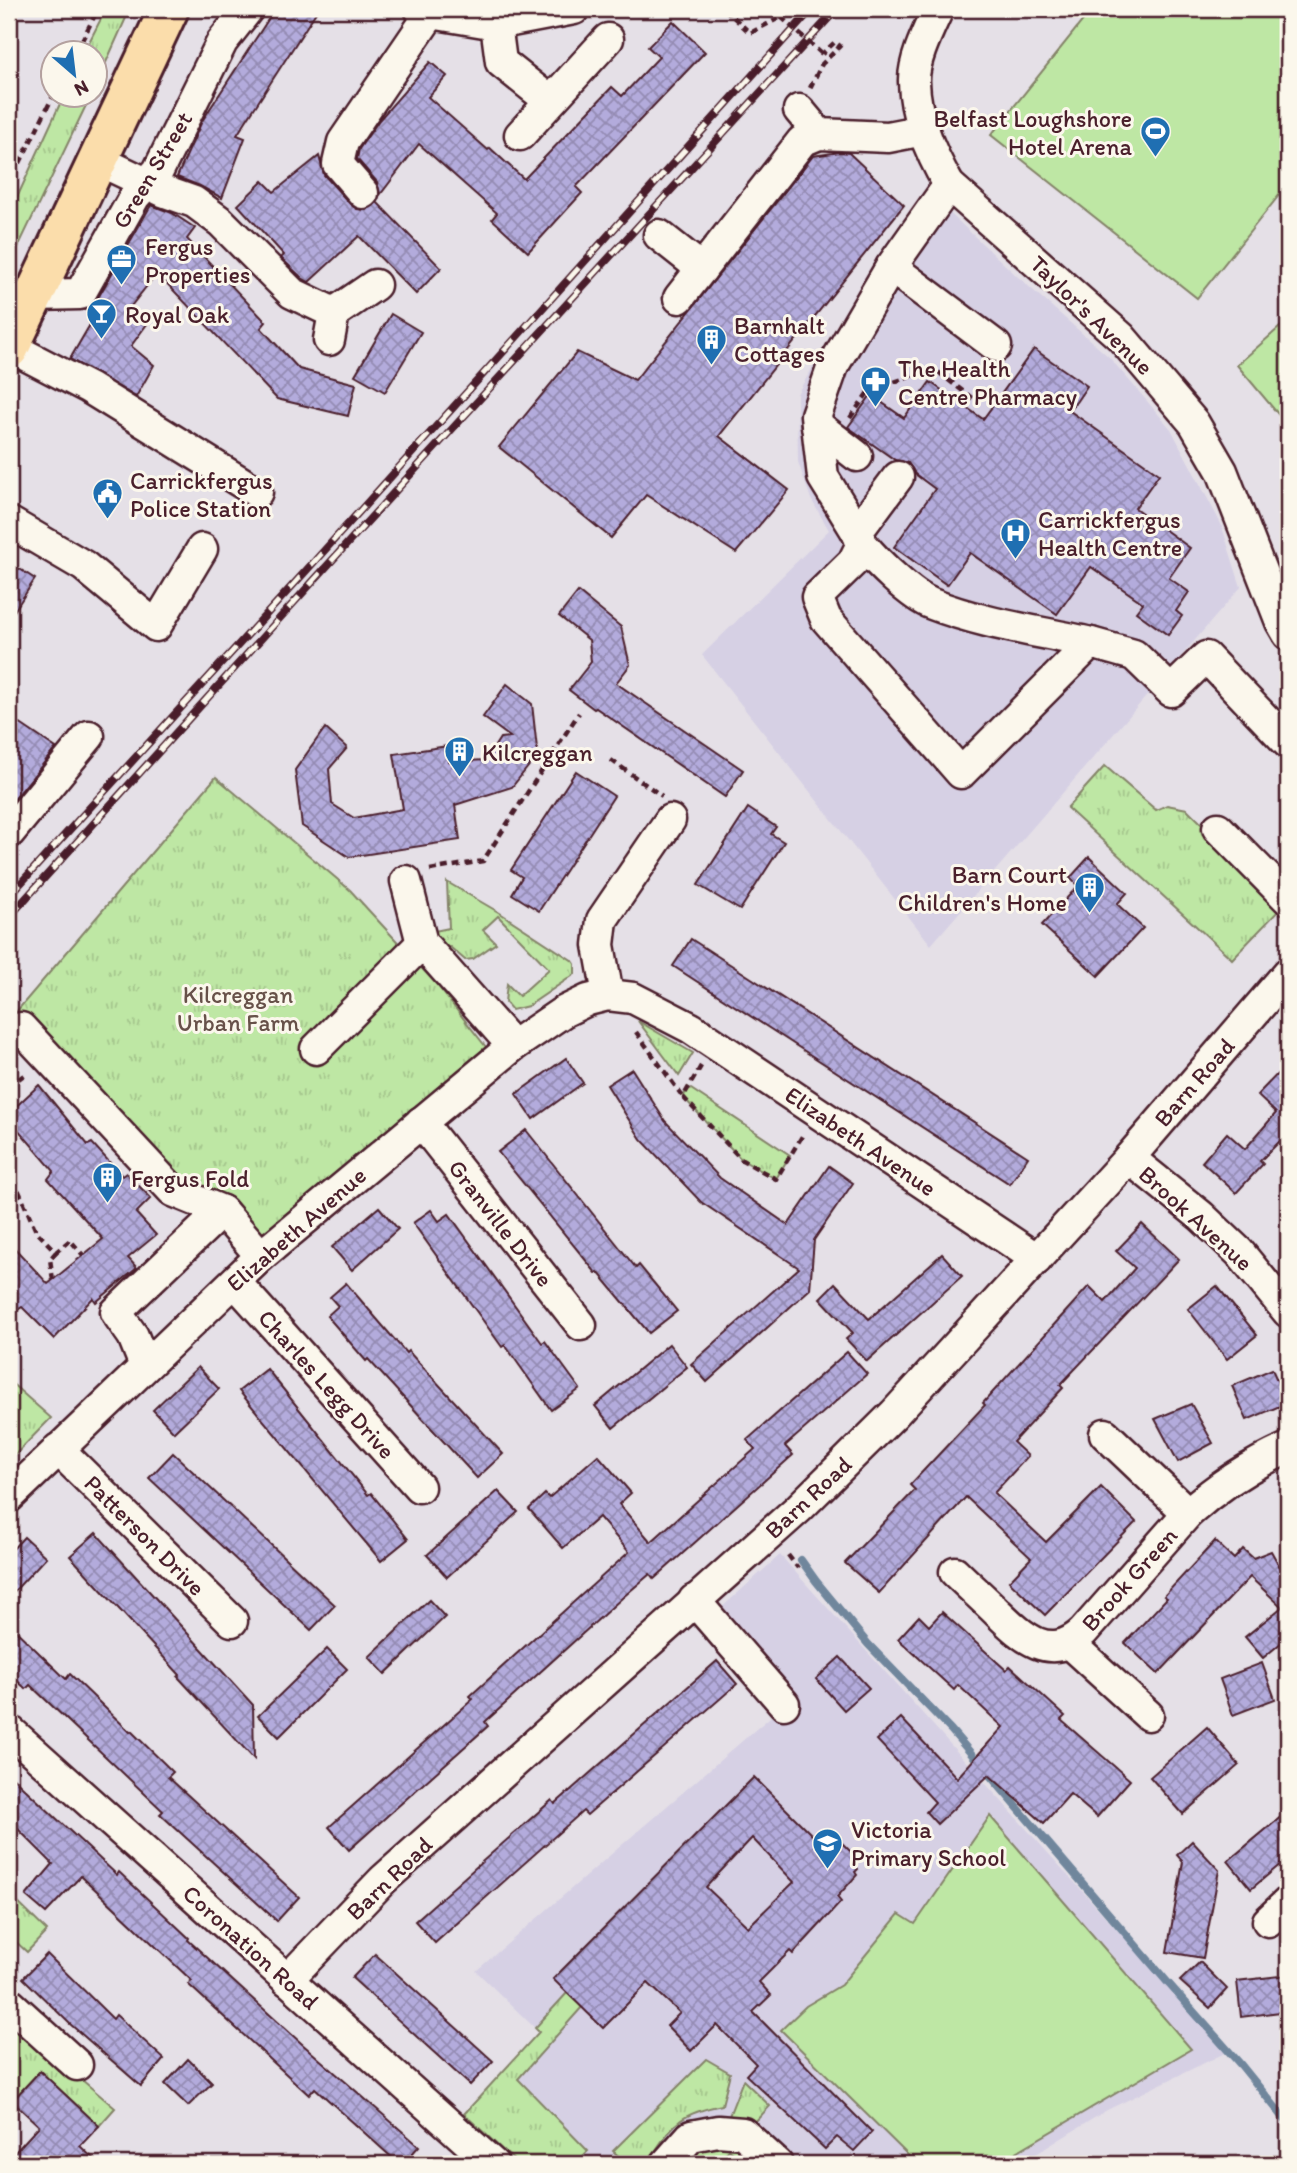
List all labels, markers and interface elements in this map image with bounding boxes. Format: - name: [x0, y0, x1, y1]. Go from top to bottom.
- north arrow: [38, 38, 108, 108]
- text: N: [71, 75, 93, 102]
- place label: Belfast Loughshore Hotel Arena: [933, 104, 1132, 161]
- street label: Green Street: [106, 106, 198, 234]
- sports icon: Belfast Loughshore Hotel Arena: [1138, 115, 1172, 159]
- place label: Fergus Properties: [145, 232, 251, 289]
- office icon: Fergus Properties: [105, 243, 139, 287]
- street label: Taylor's Avenue: [1024, 249, 1160, 381]
- bar icon: Royal Oak: [85, 297, 119, 341]
- place label: Royal Oak: [125, 300, 230, 329]
- place label: Barnhalt Cottages: [734, 311, 825, 368]
- building icon: Barnhalt Cottages: [694, 322, 728, 366]
- place label: The Health Centre Pharmacy: [898, 354, 1077, 411]
- pharmacy icon: The Health Centre Pharmacy: [858, 365, 892, 409]
- place label: Carrickfergus Police Station: [130, 466, 273, 523]
- public building icon: Carrickfergus Police Station: [90, 477, 124, 521]
- place label: Carrickfergus Health Centre: [1038, 505, 1182, 562]
- hospital icon: Carrickfergus Health Centre: [998, 516, 1032, 560]
- building icon: Kilcreggan: [442, 735, 476, 779]
- place label: Kilcreggan: [482, 738, 593, 767]
- place label: Barn Court Children's Home: [898, 860, 1067, 917]
- building icon: Barn Court Children's Home: [1073, 871, 1107, 915]
- park label: Kilcreggan Urban Farm: [177, 980, 299, 1037]
- street label: Barn Road: [1148, 1032, 1240, 1132]
- street label: Elizabeth Avenue: [780, 1080, 942, 1202]
- street label: Granville Drive: [442, 1154, 560, 1292]
- street label: Brook Avenue: [1133, 1159, 1259, 1277]
- street label: Elizabeth Avenue: [220, 1160, 372, 1298]
- building icon: Fergus Fold: [91, 1161, 125, 1205]
- place label: Fergus Fold: [131, 1164, 249, 1193]
- street label: Charles Legg Drive: [252, 1303, 402, 1465]
- street label: Barn Road: [759, 1449, 857, 1545]
- street label: Patterson Drive: [78, 1468, 212, 1602]
- street label: Brook Green: [1075, 1521, 1183, 1637]
- place label: Victoria Primary School: [851, 1815, 1006, 1872]
- school or university icon: Victoria Primary School: [811, 1826, 845, 1870]
- street label: Barn Road: [340, 1830, 438, 1926]
- street label: Coronation Road: [177, 1878, 325, 2016]

